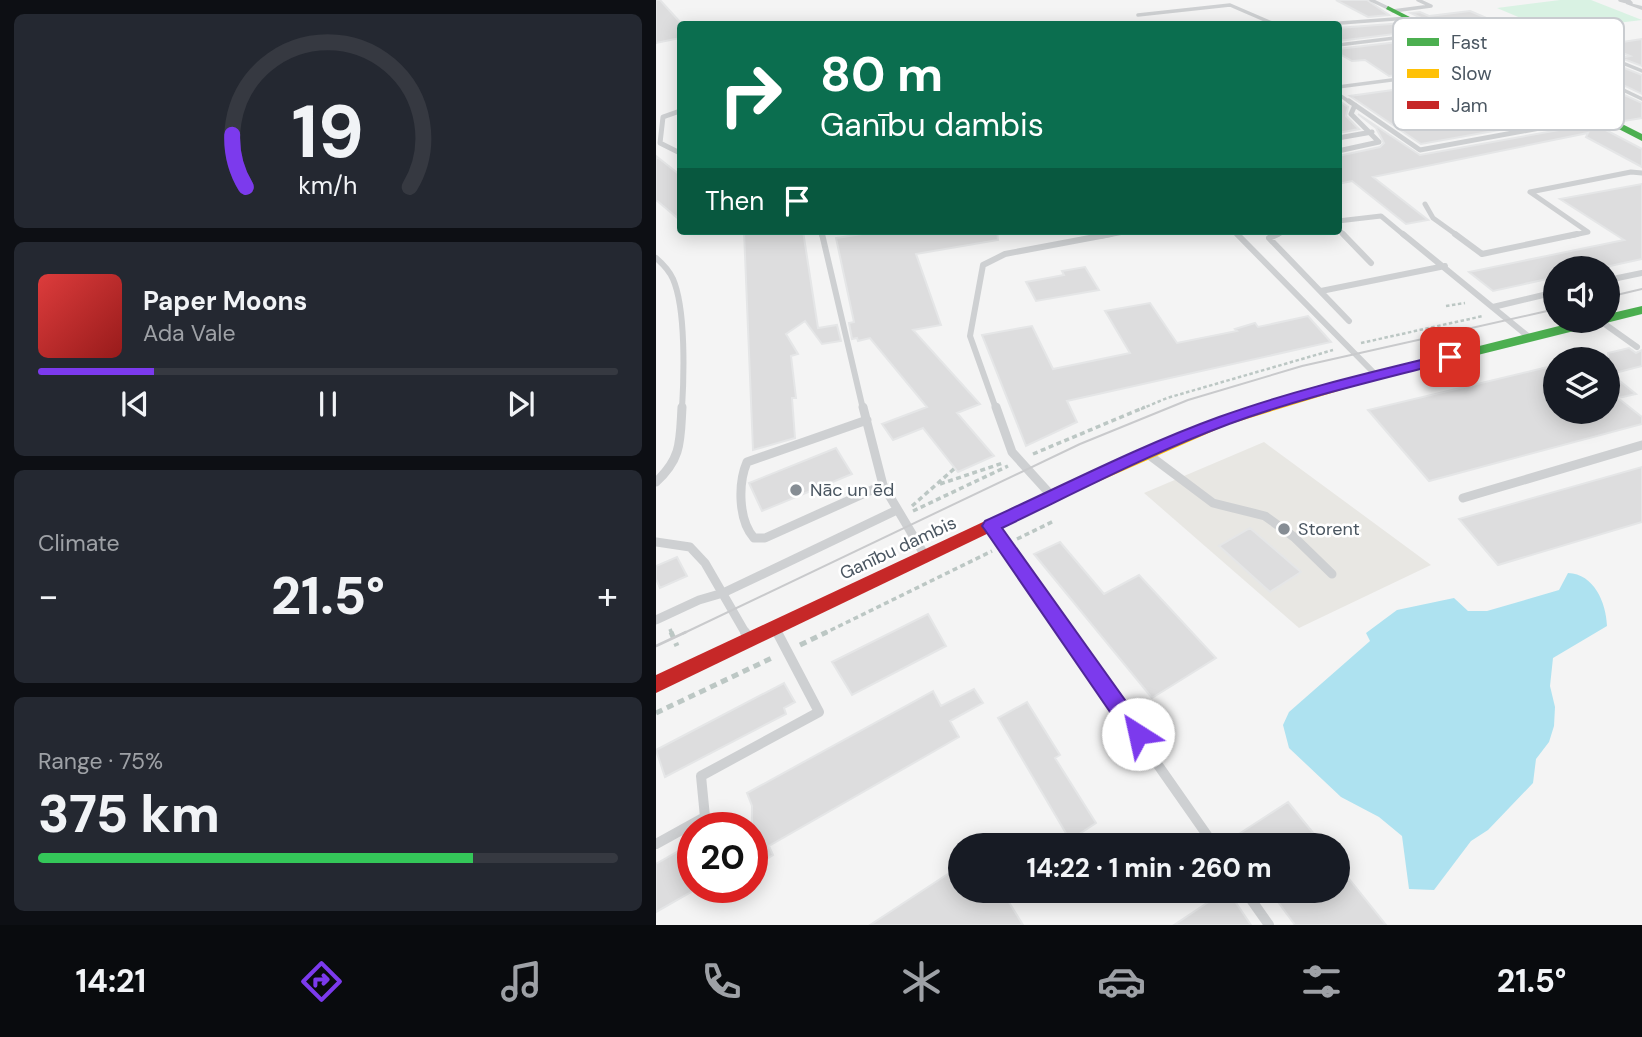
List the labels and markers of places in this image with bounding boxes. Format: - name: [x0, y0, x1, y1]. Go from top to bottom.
- pin: [1420, 327, 1480, 387]
- place label: Nāc un ēd: [810, 478, 894, 502]
- marker: Nāc un ēd: [788, 482, 804, 498]
- place label: Storent: [1298, 517, 1360, 541]
- marker: Storent: [1276, 521, 1292, 537]

